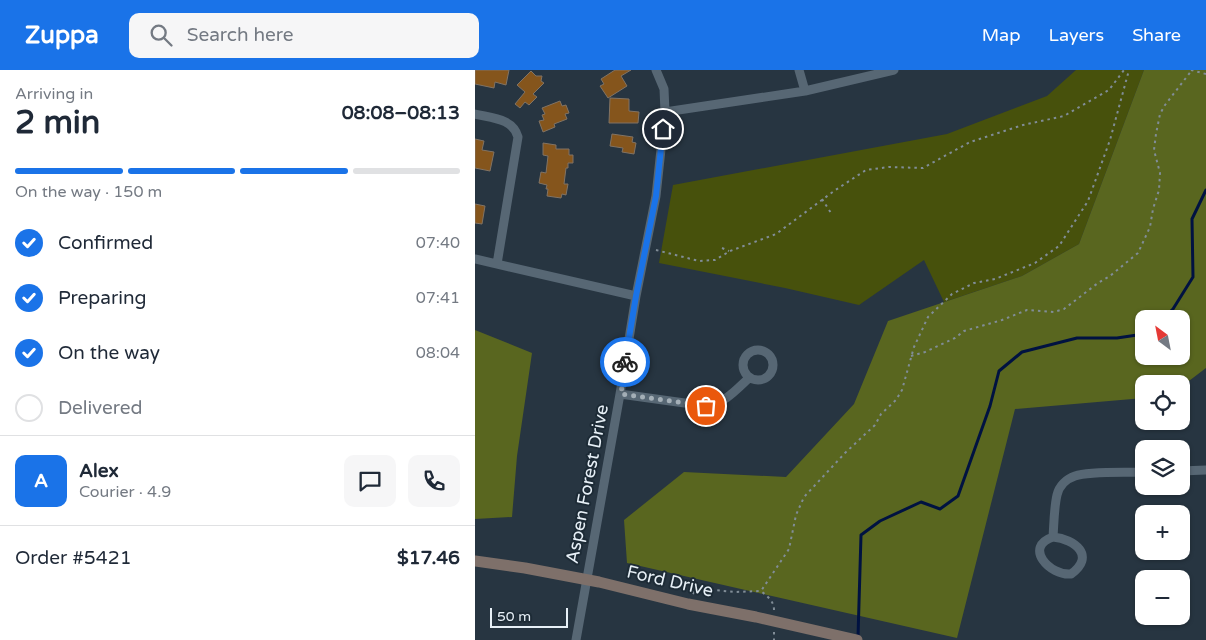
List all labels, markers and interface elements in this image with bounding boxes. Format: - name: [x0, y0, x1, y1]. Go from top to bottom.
- search box: [129, 13, 479, 58]
- text: Zuppa: [25, 21, 99, 50]
- icon: search: [147, 21, 175, 49]
- text: Search here: [187, 24, 294, 46]
- text: Map: [982, 24, 1021, 46]
- text: Layers: [1049, 24, 1104, 46]
- text: Share: [1132, 24, 1181, 46]
- text: Arriving in: [15, 84, 93, 104]
- text: 08:08–08:13: [342, 102, 460, 124]
- text: 2 min: [15, 104, 100, 142]
- pin: [642, 108, 684, 150]
- icon: home: [649, 115, 677, 143]
- text: On the way · 150 m: [15, 182, 162, 202]
- icon: check: [15, 229, 43, 257]
- text: Confirmed: [58, 232, 153, 254]
- text: 07:40: [416, 233, 460, 253]
- icon: check: [15, 284, 43, 312]
- text: Preparing: [58, 287, 147, 309]
- text: 07:41: [416, 288, 460, 308]
- north arrow: [1135, 310, 1190, 365]
- map controls: [1135, 310, 1190, 625]
- courier: [600, 337, 650, 387]
- icon: check: [15, 339, 43, 367]
- text: On the way: [58, 342, 160, 364]
- text: 08:04: [416, 343, 460, 363]
- icon: bike: [611, 348, 639, 376]
- button: locate: [1135, 375, 1190, 430]
- pin: [685, 385, 727, 427]
- icon: bag: [692, 392, 720, 420]
- text: Delivered: [58, 397, 143, 419]
- street label: Aspen Forest Drive: [561, 403, 613, 565]
- button: layers: [1135, 440, 1190, 495]
- button: chat: [344, 455, 396, 507]
- button: phone: [408, 455, 460, 507]
- text: Alex: [79, 460, 119, 482]
- text: A: [34, 470, 48, 492]
- text: Courier · 4.9: [79, 482, 171, 502]
- button: +: [1135, 505, 1190, 560]
- text: Order #5421: [15, 547, 132, 569]
- text: $17.46: [397, 547, 460, 569]
- street label: Ford Drive: [625, 560, 715, 602]
- button: −: [1135, 570, 1190, 625]
- scale bar: [490, 605, 567, 628]
- text: 50 m: [497, 608, 531, 625]

